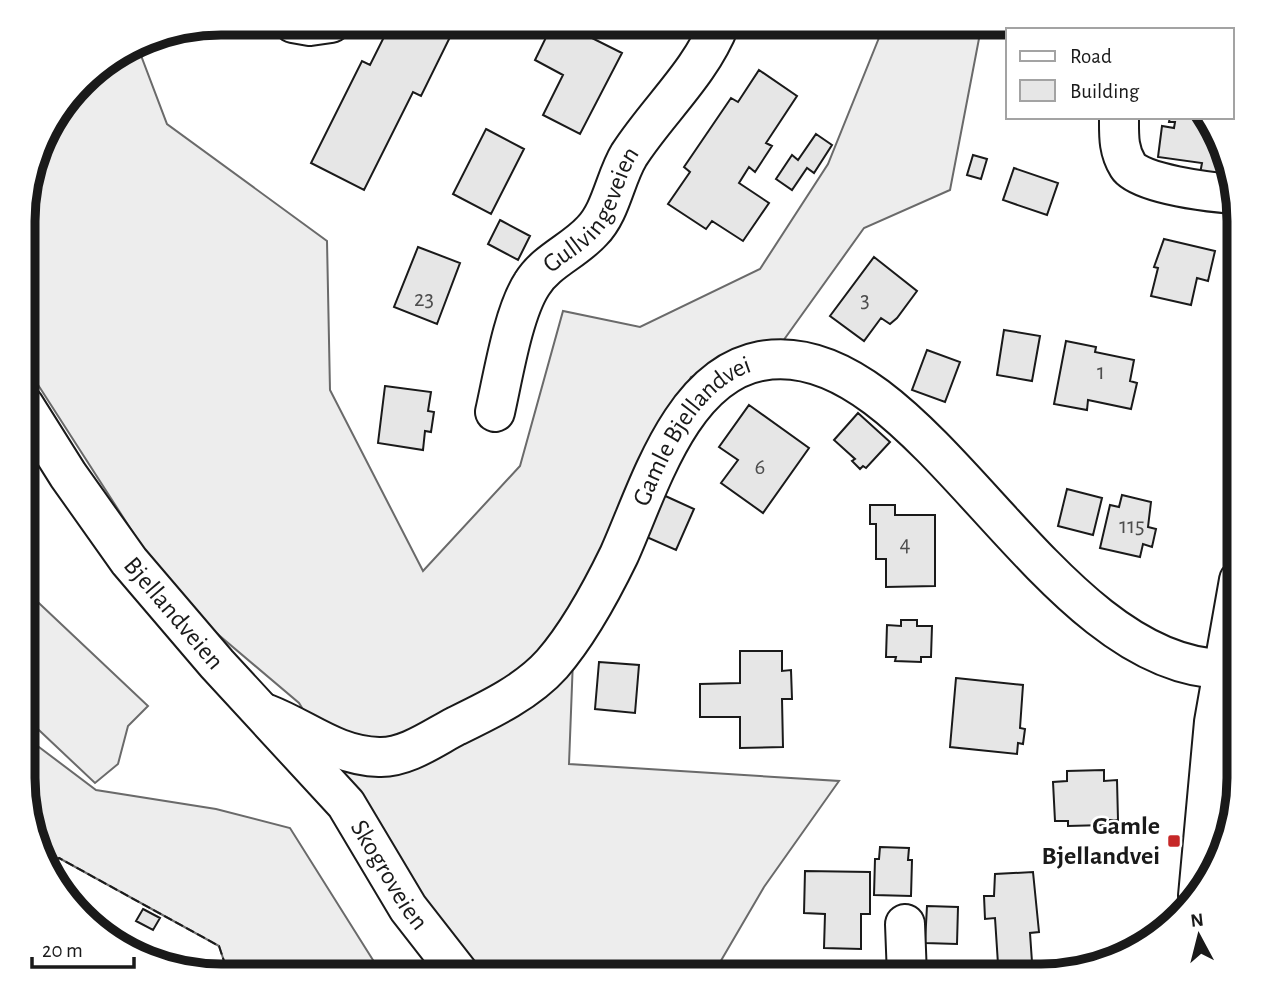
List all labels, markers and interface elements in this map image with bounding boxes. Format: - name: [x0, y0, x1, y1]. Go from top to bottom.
- legend: [1006, 28, 1234, 119]
- text: Road: [1070, 46, 1112, 67]
- text: Building: [1070, 81, 1140, 102]
- street label: Gullvingeveien: [538, 142, 644, 278]
- house number: 23: [414, 288, 434, 311]
- house number: 3: [860, 289, 870, 312]
- street label: Gamle Bjellandvei: [628, 352, 754, 510]
- house number: 1: [1097, 361, 1105, 384]
- house number: 6: [755, 456, 765, 479]
- house number: 115: [1119, 515, 1145, 538]
- house number: 4: [899, 533, 911, 556]
- street label: Bjellandveien: [119, 552, 229, 675]
- place label: Gamle Bjellandvei: [1042, 813, 1160, 869]
- street label: Skogroveien: [346, 815, 433, 935]
- marker: Gamle Bjellandvei: [1166, 833, 1182, 849]
- north arrow: [1164, 901, 1234, 971]
- text: N: [1189, 910, 1205, 931]
- scale bar: [32, 926, 133, 970]
- text: 20 m: [42, 940, 83, 961]

